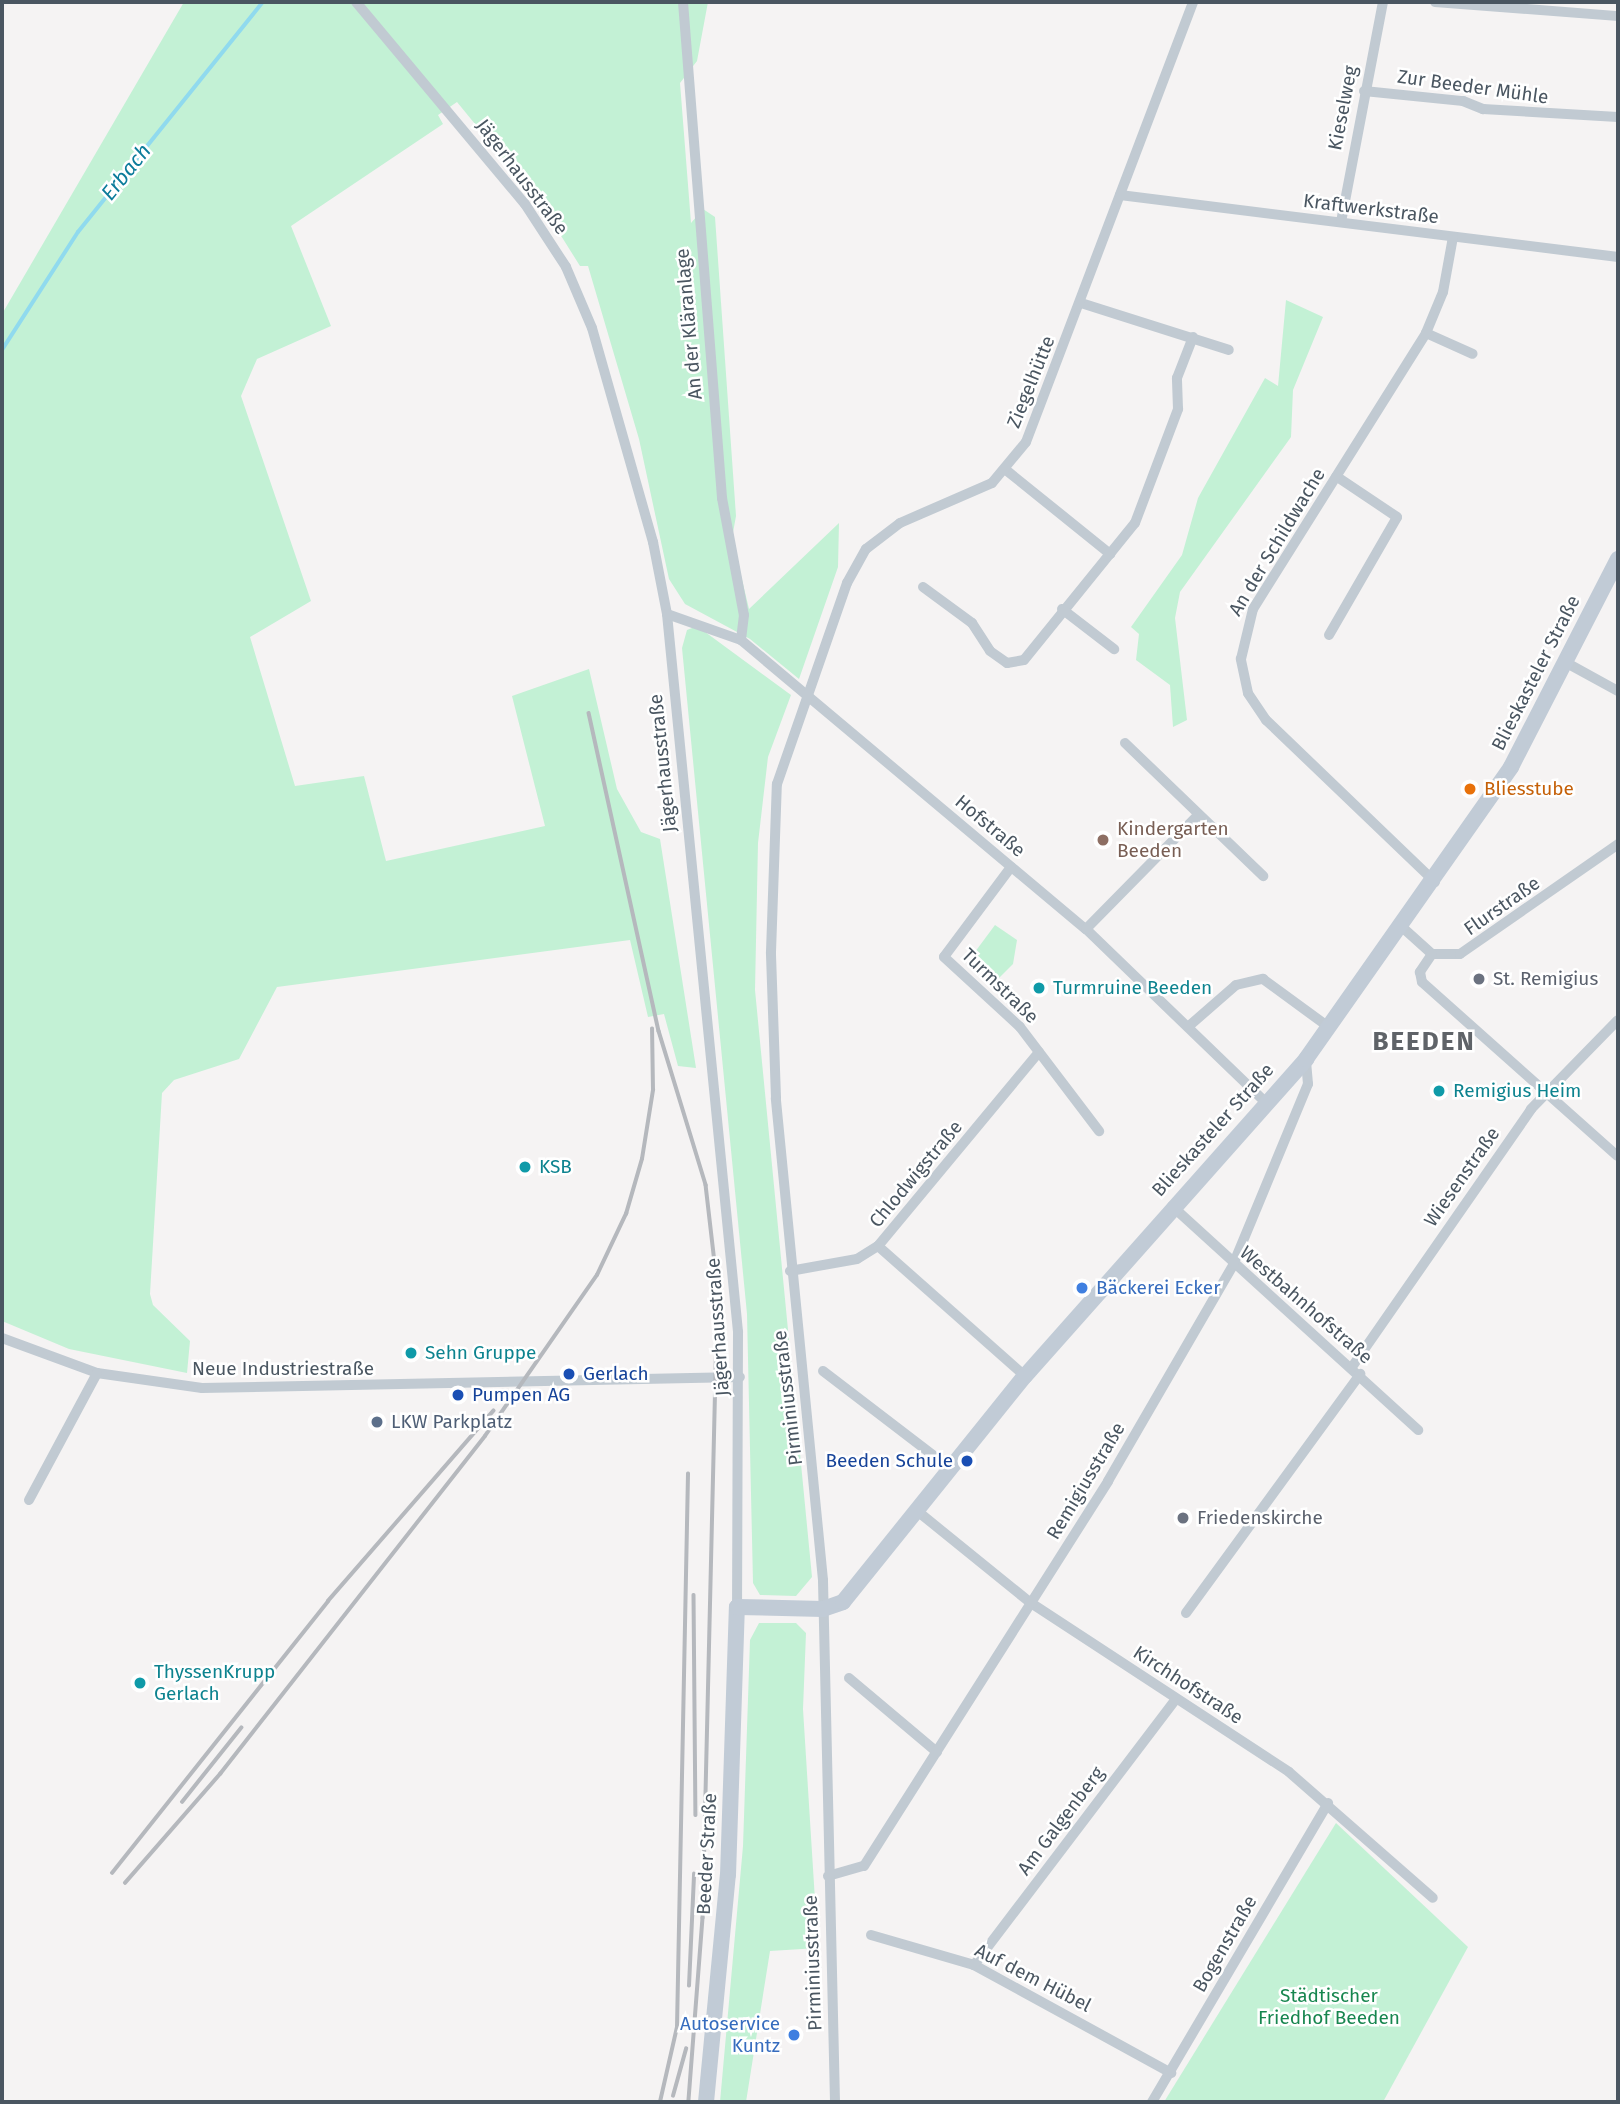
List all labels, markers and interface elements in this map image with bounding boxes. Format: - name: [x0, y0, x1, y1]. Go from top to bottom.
- street label: Kieselweg: [1324, 64, 1362, 152]
- street label: Zur Beeder Mühle: [1396, 65, 1550, 109]
- street label: Jägerhausstraße: [471, 115, 573, 239]
- water label: Erbach: [96, 139, 156, 205]
- street label: Kraftwerkstraße: [1302, 189, 1440, 229]
- street label: An der Kläranlage: [671, 247, 707, 401]
- street label: Ziegelhütte: [1002, 333, 1060, 431]
- street label: An der Schildwache: [1224, 464, 1330, 620]
- street label: Blieskasteler Straße: [1487, 592, 1585, 754]
- street label: Jägerhausstraße: [644, 693, 682, 833]
- place label: Bliesstube: [1484, 778, 1574, 800]
- marker: Bliesstube: [1462, 781, 1478, 797]
- street label: Hofstraße: [950, 790, 1030, 862]
- place label: Kindergarten Beeden: [1117, 818, 1229, 862]
- marker: Kindergarten Beeden: [1095, 832, 1111, 848]
- street label: Flurstraße: [1460, 872, 1544, 940]
- street label: Turmstraße: [957, 944, 1043, 1028]
- place label: St. Remigius: [1493, 968, 1598, 990]
- marker: St. Remigius: [1471, 971, 1487, 987]
- place label: Turmruine Beeden: [1053, 977, 1212, 999]
- marker: Turmruine Beeden: [1031, 980, 1047, 996]
- district label: BEEDEN: [1373, 1026, 1475, 1058]
- street label: Blieskasteler Straße: [1147, 1059, 1279, 1201]
- place label: Remigius Heim: [1453, 1080, 1581, 1102]
- marker: Remigius Heim: [1431, 1083, 1447, 1099]
- street label: Chlodwigstraße: [865, 1116, 967, 1232]
- street label: Wiesenstraße: [1419, 1123, 1505, 1231]
- place label: KSB: [539, 1156, 572, 1178]
- marker: KSB: [517, 1159, 533, 1175]
- street label: Westbahnhofstraße: [1235, 1241, 1377, 1369]
- street label: Jägerhausstraße: [702, 1257, 734, 1397]
- place label: Bäckerei Ecker: [1096, 1277, 1221, 1299]
- marker: Bäckerei Ecker: [1074, 1280, 1090, 1296]
- street label: Pirminiusstraße: [768, 1329, 808, 1467]
- place label: Sehn Gruppe: [425, 1342, 536, 1364]
- marker: Sehn Gruppe: [403, 1345, 419, 1361]
- street label: Neue Industriestraße: [192, 1358, 374, 1380]
- place label: Gerlach: [583, 1363, 649, 1385]
- marker: Gerlach: [561, 1366, 577, 1382]
- place label: Pumpen AG: [472, 1384, 570, 1406]
- marker: Pumpen AG: [450, 1387, 466, 1403]
- place label: LKW Parkplatz: [391, 1411, 512, 1433]
- marker: LKW Parkplatz: [369, 1414, 385, 1430]
- street label: Remigiusstraße: [1042, 1418, 1130, 1544]
- place label: Beeden Schule: [825, 1450, 953, 1472]
- marker: Beeden Schule: [959, 1453, 975, 1469]
- place label: Friedenskirche: [1197, 1507, 1323, 1529]
- marker: Friedenskirche: [1175, 1510, 1191, 1526]
- street label: Kirchhofstraße: [1129, 1641, 1247, 1729]
- place label: ThyssenKrupp Gerlach: [154, 1661, 275, 1705]
- marker: ThyssenKrupp Gerlach: [132, 1675, 148, 1691]
- street label: Am Galgenberg: [1013, 1762, 1109, 1880]
- street label: Beeder Straße: [692, 1792, 722, 1916]
- street label: Bogenstraße: [1188, 1892, 1262, 1996]
- street label: Pirminiusstraße: [799, 1895, 827, 2031]
- street label: Auf dem Hübel: [971, 1939, 1095, 2017]
- park label: Städtischer Friedhof Beeden: [1258, 1985, 1400, 2029]
- place label: Autoservice Kuntz: [680, 2013, 780, 2057]
- marker: Autoservice Kuntz: [786, 2027, 802, 2043]

